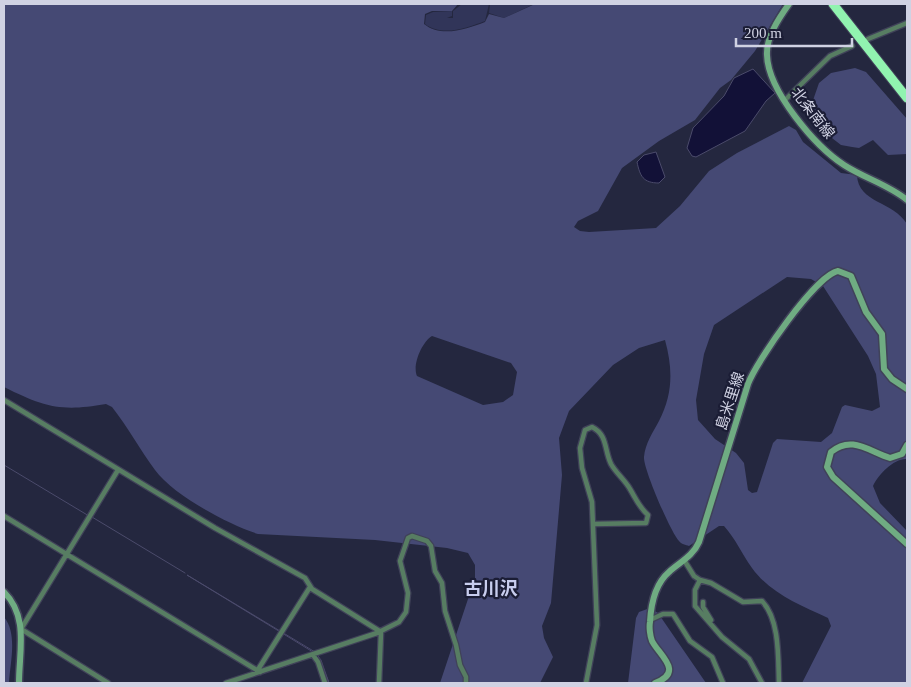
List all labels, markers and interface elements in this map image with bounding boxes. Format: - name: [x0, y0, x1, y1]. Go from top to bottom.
- scale bar: [736, 15, 852, 47]
- text: 200 m: [744, 25, 782, 41]
- street label: 北条南線: [788, 84, 839, 142]
- street label: 島米里線: [713, 370, 747, 432]
- district label: 古川沢: [464, 579, 518, 599]

